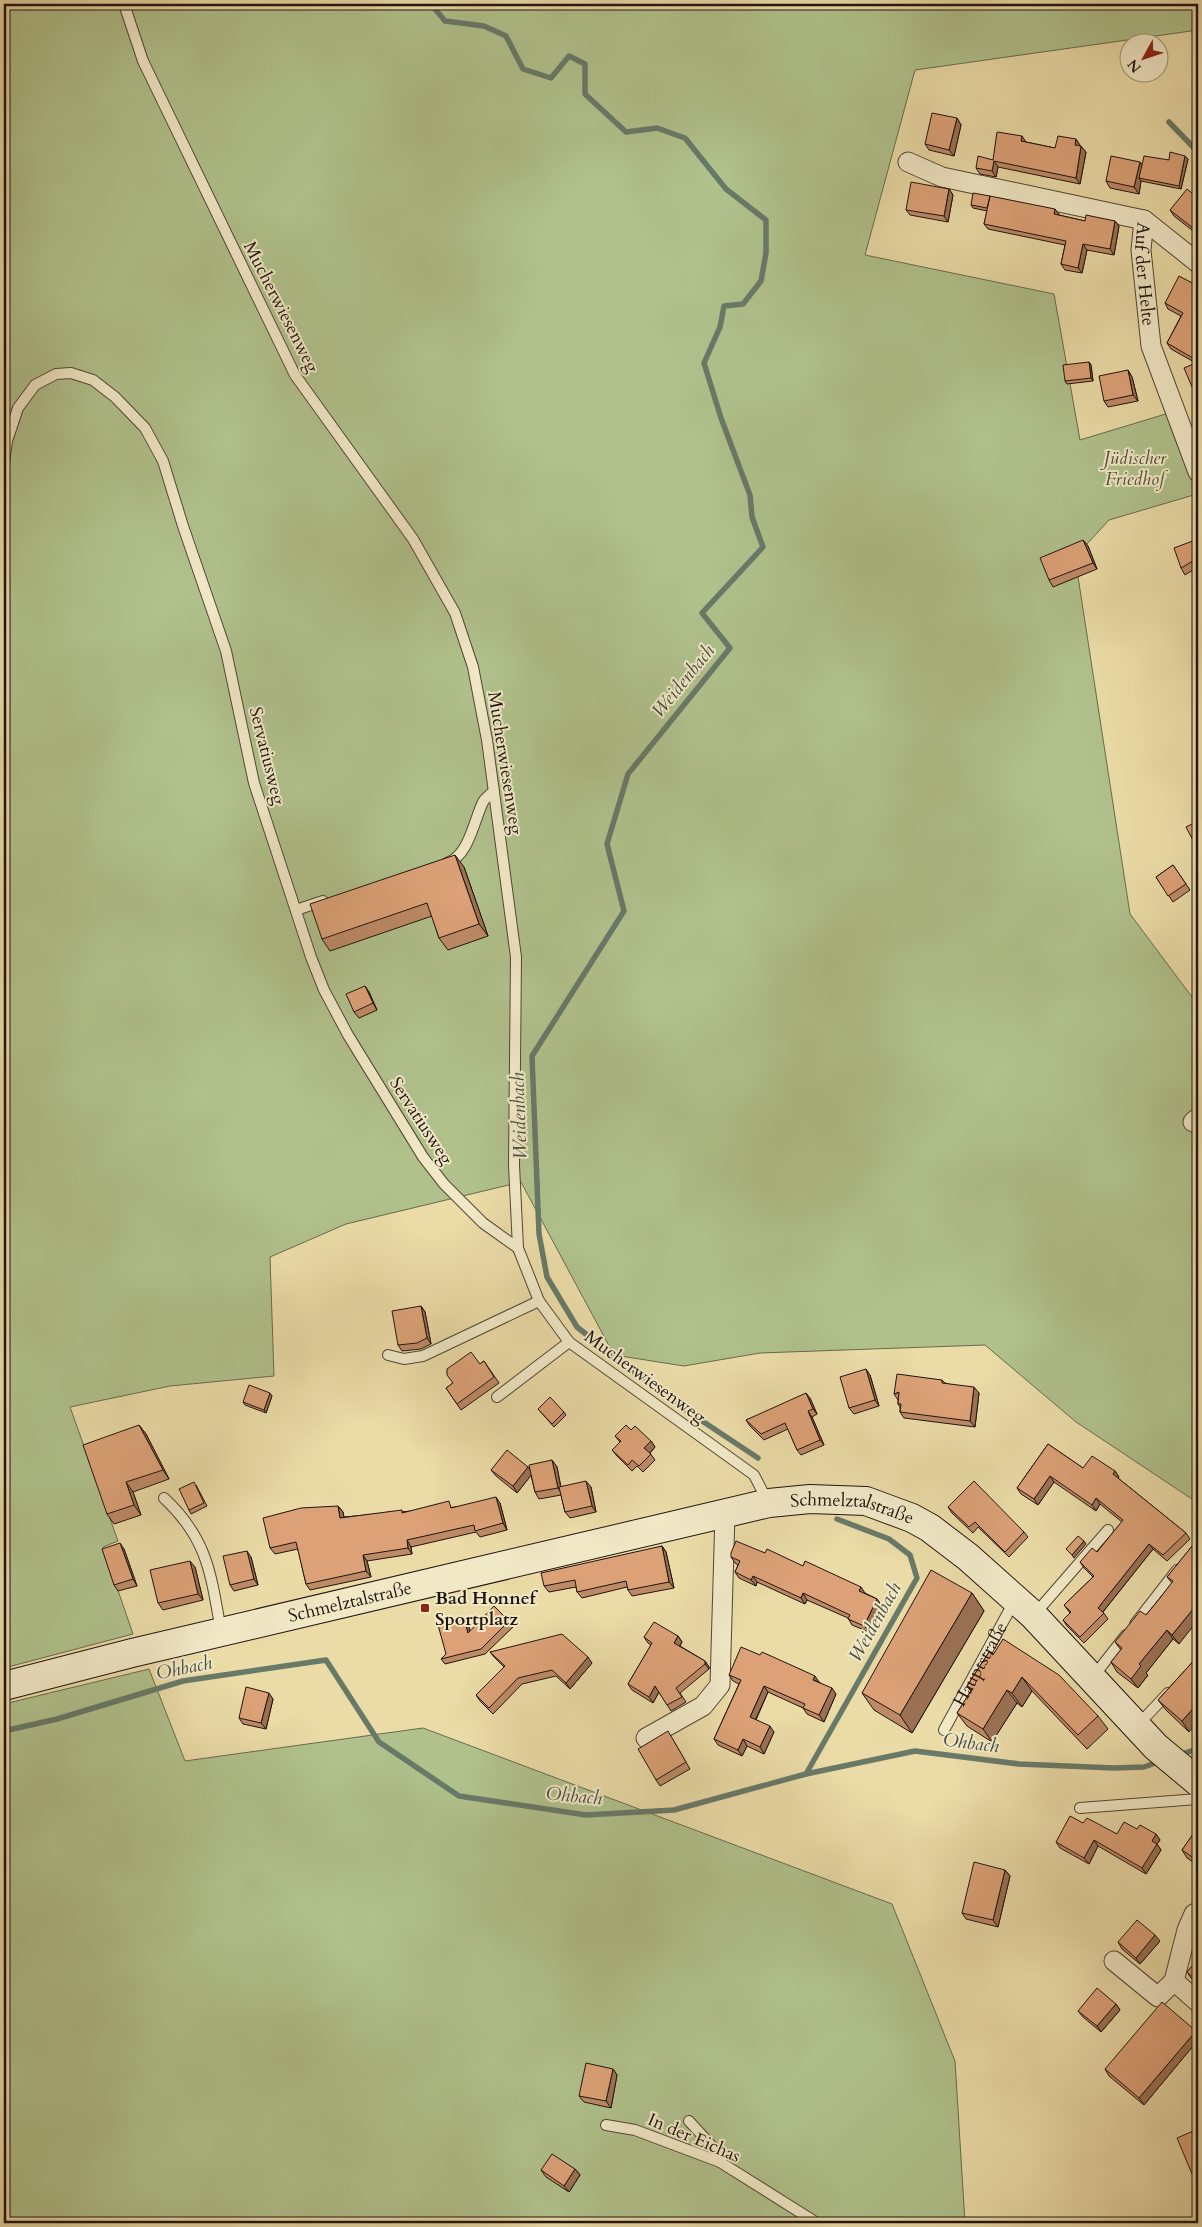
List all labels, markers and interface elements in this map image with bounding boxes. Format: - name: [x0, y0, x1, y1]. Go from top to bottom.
- north arrow: [1120, 32, 1170, 82]
- text: N: [1123, 55, 1146, 77]
- street label: Auf der Helte: [1128, 221, 1161, 327]
- street label: Mucherwiesenweg: [237, 237, 325, 378]
- park label: Jüdischer Friedhof: [1100, 446, 1168, 492]
- water label: Weidenbach: [645, 639, 721, 723]
- street label: Mucherwiesenweg: [481, 690, 529, 837]
- street label: Servatiusweg: [243, 704, 291, 808]
- street label: Servatiusweg: [383, 1072, 459, 1170]
- water label: Weidenbach: [504, 1072, 534, 1160]
- street label: Mucherwiesenweg: [579, 1324, 712, 1430]
- street label: Schmelztalstraße: [789, 1486, 918, 1530]
- street label: Schmelztalstraße: [286, 1575, 414, 1628]
- water label: Weidenbach: [842, 1577, 908, 1667]
- place label: Bad Honnef Sportplatz: [435, 1586, 539, 1632]
- marker: Bad Honnef Sportplatz: [419, 1602, 431, 1614]
- street label: Hauptstraße: [947, 1617, 1013, 1711]
- water label: Ohbach: [154, 1649, 214, 1687]
- water label: Ohbach: [941, 1727, 1001, 1759]
- water label: Ohbach: [545, 1781, 603, 1811]
- street label: In der Eichas: [644, 2107, 744, 2169]

